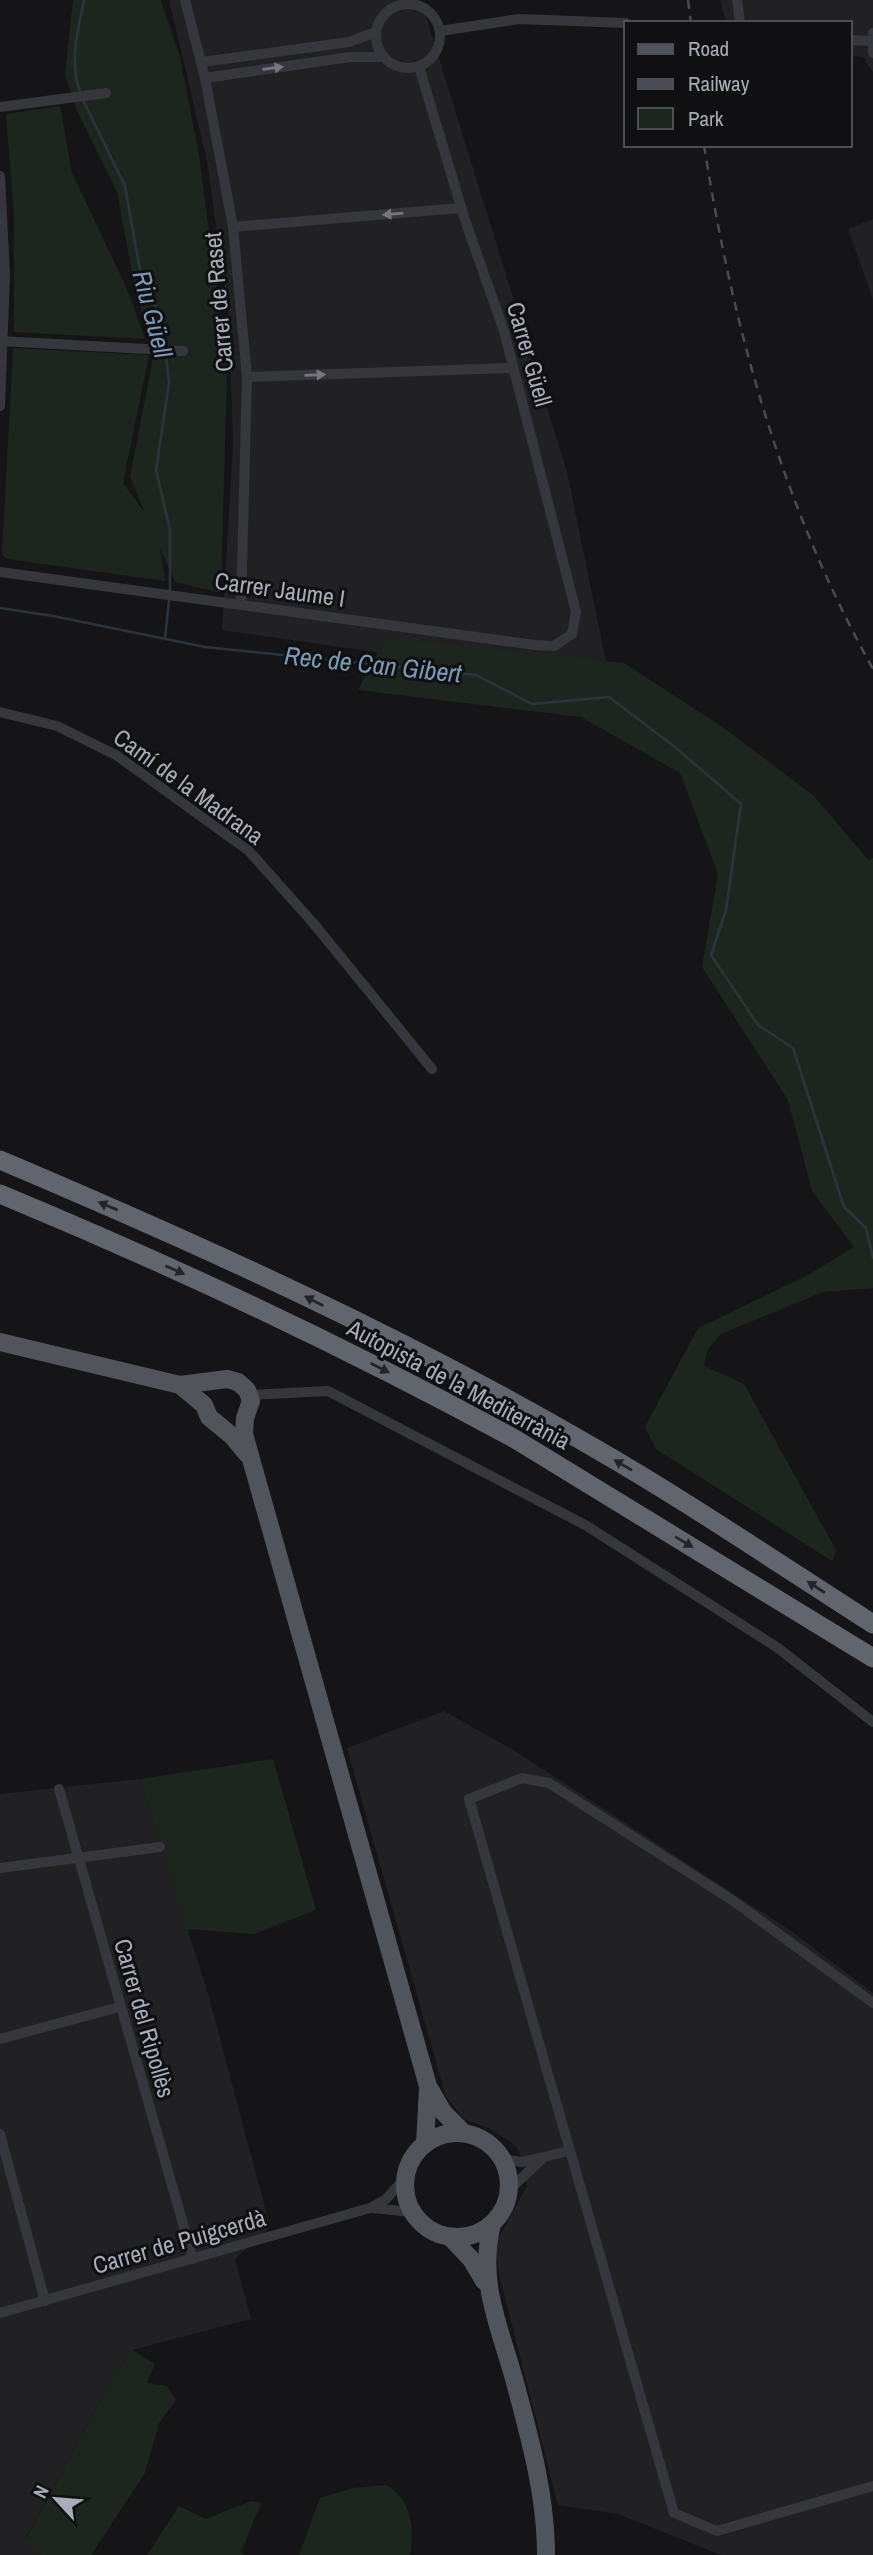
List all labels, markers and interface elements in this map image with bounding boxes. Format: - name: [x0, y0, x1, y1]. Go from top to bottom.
- legend: [624, 21, 852, 147]
- text: Road: [688, 34, 729, 63]
- one-way arrow: [262, 63, 284, 74]
- text: Railway: [688, 69, 750, 98]
- text: Park: [688, 104, 724, 133]
- one-way arrow: [382, 209, 404, 220]
- street label: Carrer de Raset: [196, 230, 240, 373]
- water label: Riu Güell: [125, 267, 182, 363]
- street label: Carrer Güell: [500, 298, 560, 410]
- one-way arrow: [304, 369, 326, 380]
- street label: Carrer Jaume I: [213, 564, 347, 614]
- water label: Rec de Can Gibert: [283, 637, 464, 691]
- street label: Camí de la Madrana: [107, 721, 271, 851]
- one-way arrow: [97, 1200, 118, 1211]
- one-way arrow: [165, 1264, 185, 1276]
- one-way arrow: [304, 1295, 324, 1306]
- street label: Autopista de la Mediterrània: [341, 1311, 576, 1456]
- one-way arrow: [370, 1362, 390, 1374]
- one-way arrow: [614, 1459, 633, 1471]
- one-way arrow: [674, 1536, 693, 1548]
- one-way arrow: [806, 1580, 825, 1593]
- street label: Carrer del Ripollès: [107, 1935, 183, 2101]
- street label: Carrer de Puigcerdà: [89, 2201, 269, 2281]
- north arrow: [21, 2464, 91, 2534]
- text: N: [27, 2481, 55, 2502]

